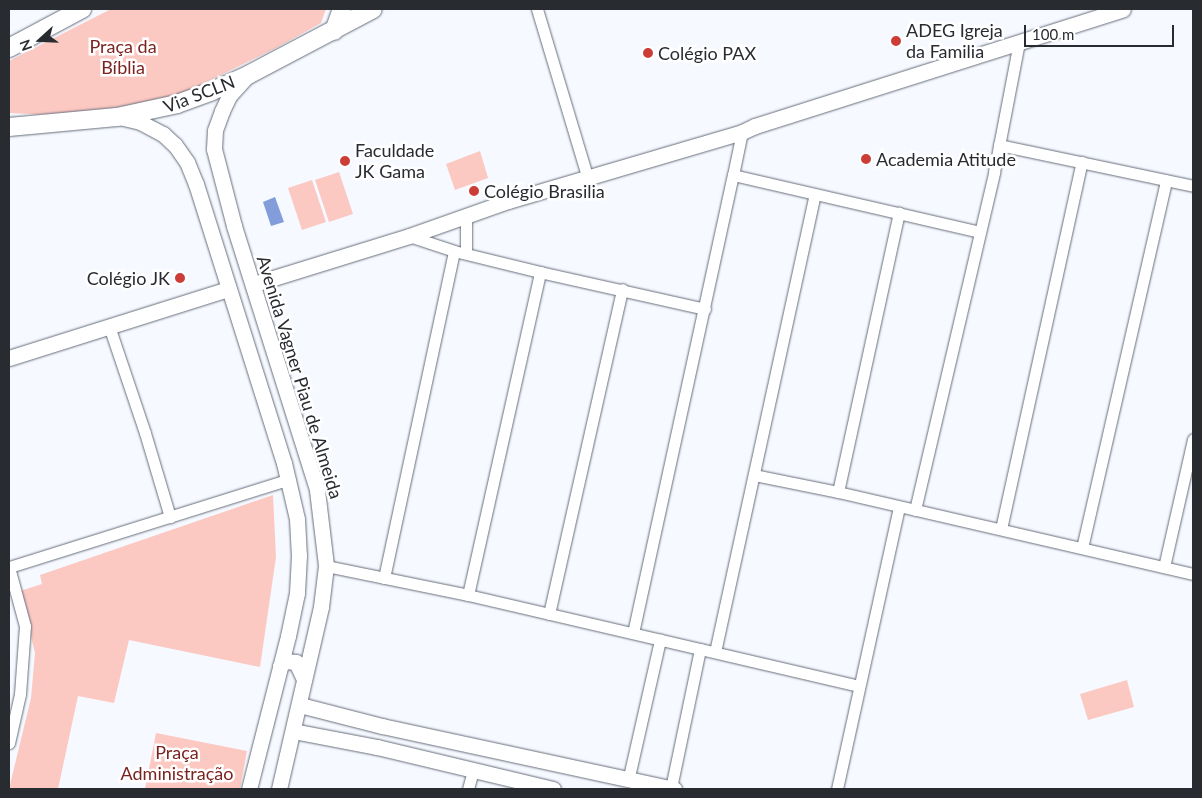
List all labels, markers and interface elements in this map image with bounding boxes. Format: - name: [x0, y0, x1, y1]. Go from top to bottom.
- north arrow: [15, 15, 65, 65]
- scale bar: [1027, 15, 1177, 47]
- place label: ADEG Igreja da Familia: [906, 20, 1003, 62]
- text: 100 m: [1032, 25, 1074, 43]
- marker: ADEG Igreja da Familia: [890, 35, 902, 47]
- park label: Praça da Bíblia: [89, 36, 157, 78]
- text: N: [16, 37, 35, 53]
- place label: Colégio PAX: [658, 42, 756, 64]
- marker: Colégio PAX: [642, 47, 654, 59]
- street label: Via SCLN: [160, 71, 238, 117]
- place label: Faculdade JK Gama: [355, 140, 434, 182]
- place label: Academia Atitude: [876, 148, 1017, 170]
- marker: Academia Atitude: [860, 153, 872, 165]
- marker: Faculdade JK Gama: [339, 155, 351, 167]
- place label: Colégio Brasilia: [484, 180, 605, 202]
- marker: Colégio Brasilia: [468, 185, 480, 197]
- street label: Avenida Vagner Piau de Almeida: [252, 252, 348, 502]
- place label: Colégio JK: [86, 267, 170, 289]
- marker: Colégio JK: [174, 272, 186, 284]
- park label: Praça Administração: [121, 742, 233, 784]

